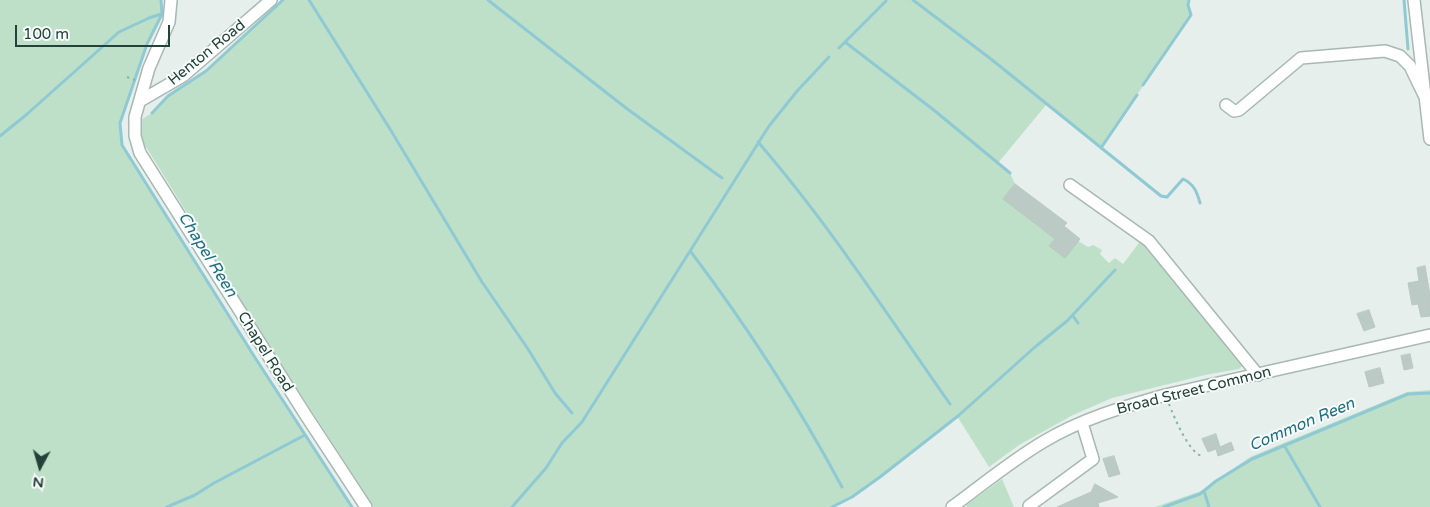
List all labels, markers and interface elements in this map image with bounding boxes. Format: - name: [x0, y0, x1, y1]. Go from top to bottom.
- scale bar: [18, 15, 172, 47]
- street label: Henton Road: [165, 16, 249, 90]
- text: 100 m: [23, 25, 69, 43]
- water label: Chapel Reen: [173, 209, 241, 301]
- street label: Chapel Road: [233, 309, 297, 395]
- street label: Broad Street Common: [1115, 363, 1273, 419]
- water label: Common Reen: [1246, 394, 1358, 456]
- north arrow: [15, 442, 65, 492]
- text: N: [32, 473, 45, 491]

